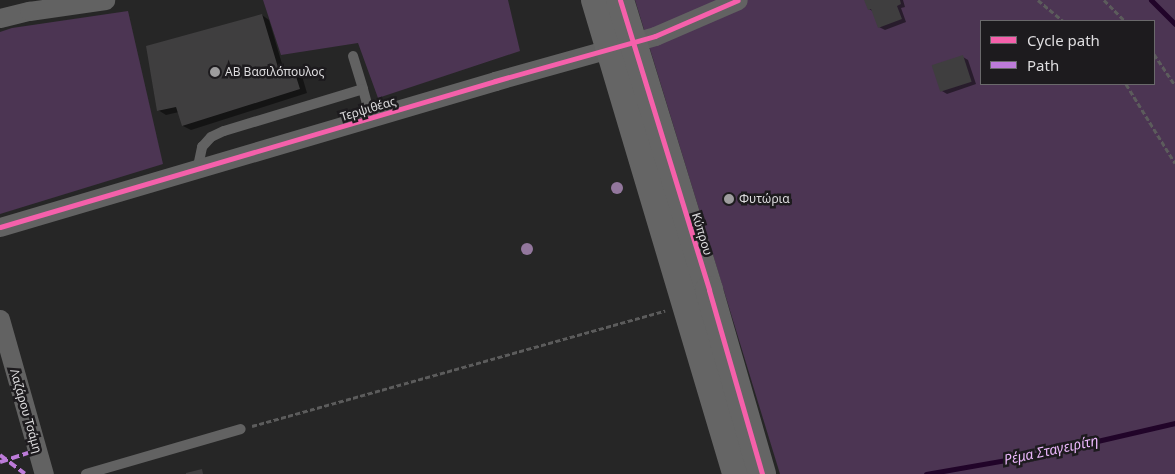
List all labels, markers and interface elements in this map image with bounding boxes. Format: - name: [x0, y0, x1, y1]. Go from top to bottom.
- legend: [980, 20, 1155, 85]
- text: Cycle path: [1027, 30, 1100, 50]
- text: Path: [1027, 55, 1059, 75]
- place label: ΑΒ Βασιλόπουλος: [225, 65, 324, 79]
- marker: ΑΒ Βασιλόπουλος: [209, 66, 221, 78]
- street label: Τερψιθέας: [339, 94, 397, 124]
- place label: Φυτώρια: [739, 192, 790, 206]
- marker: Φυτώρια: [723, 193, 735, 205]
- street label: Κύπρου: [689, 211, 715, 257]
- street label: Λαζάρου Τσάμη: [7, 367, 45, 455]
- water label: Ρέμα Σταγειρίτη: [1002, 432, 1100, 468]

